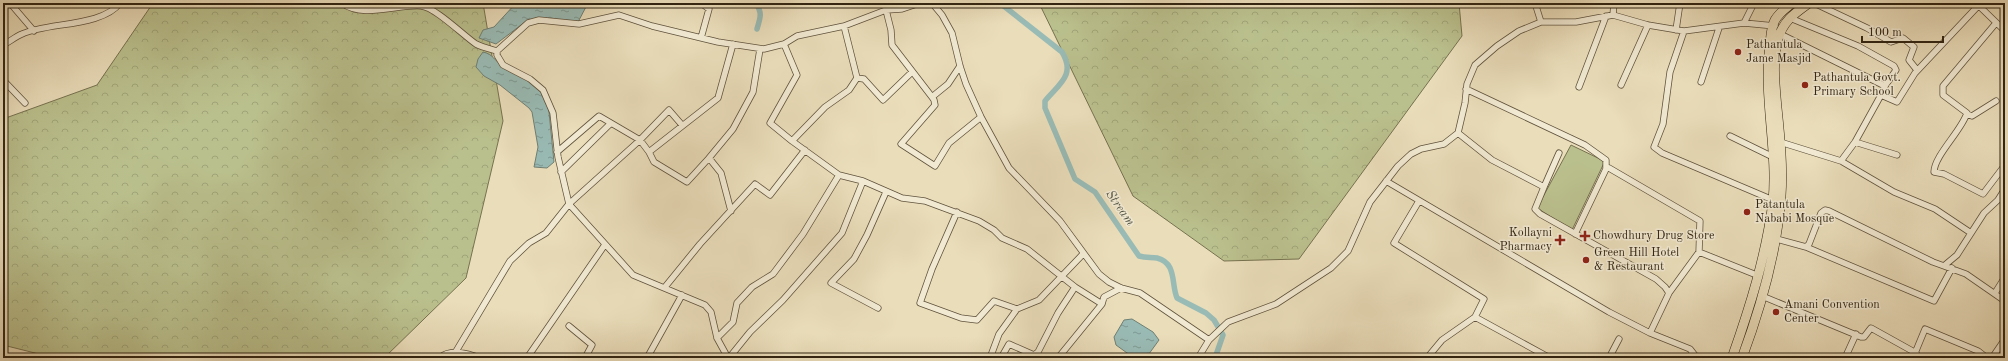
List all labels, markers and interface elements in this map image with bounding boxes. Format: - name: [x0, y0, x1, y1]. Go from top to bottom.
- scale bar: [1862, 18, 1943, 44]
- text: 100 m: [1868, 27, 1902, 39]
- place label: Pathantula Jame Masjid: [1746, 39, 1811, 65]
- marker: Pathantula Jame Masjid: [1733, 47, 1743, 57]
- place label: Pathantula Govt. Primary School: [1813, 72, 1901, 98]
- marker: Pathantula Govt. Primary School: [1800, 80, 1810, 90]
- water label: Stream: [1103, 188, 1137, 229]
- place label: Patantula Nababi Mosque: [1755, 199, 1835, 225]
- marker: Patantula Nababi Mosque: [1742, 207, 1752, 217]
- place label: Kollayni Pharmacy: [1499, 227, 1553, 253]
- place label: Chowdhury Drug Store: [1593, 230, 1715, 242]
- marker: Chowdhury Drug Store: [1580, 231, 1590, 241]
- marker: Kollayni Pharmacy: [1555, 235, 1565, 245]
- place label: Green Hill Hotel & Restaurant: [1594, 247, 1679, 273]
- marker: Green Hill Hotel & Restaurant: [1581, 255, 1591, 265]
- place label: Amani Convention Center: [1784, 299, 1880, 325]
- marker: Amani Convention Center: [1771, 307, 1781, 317]

